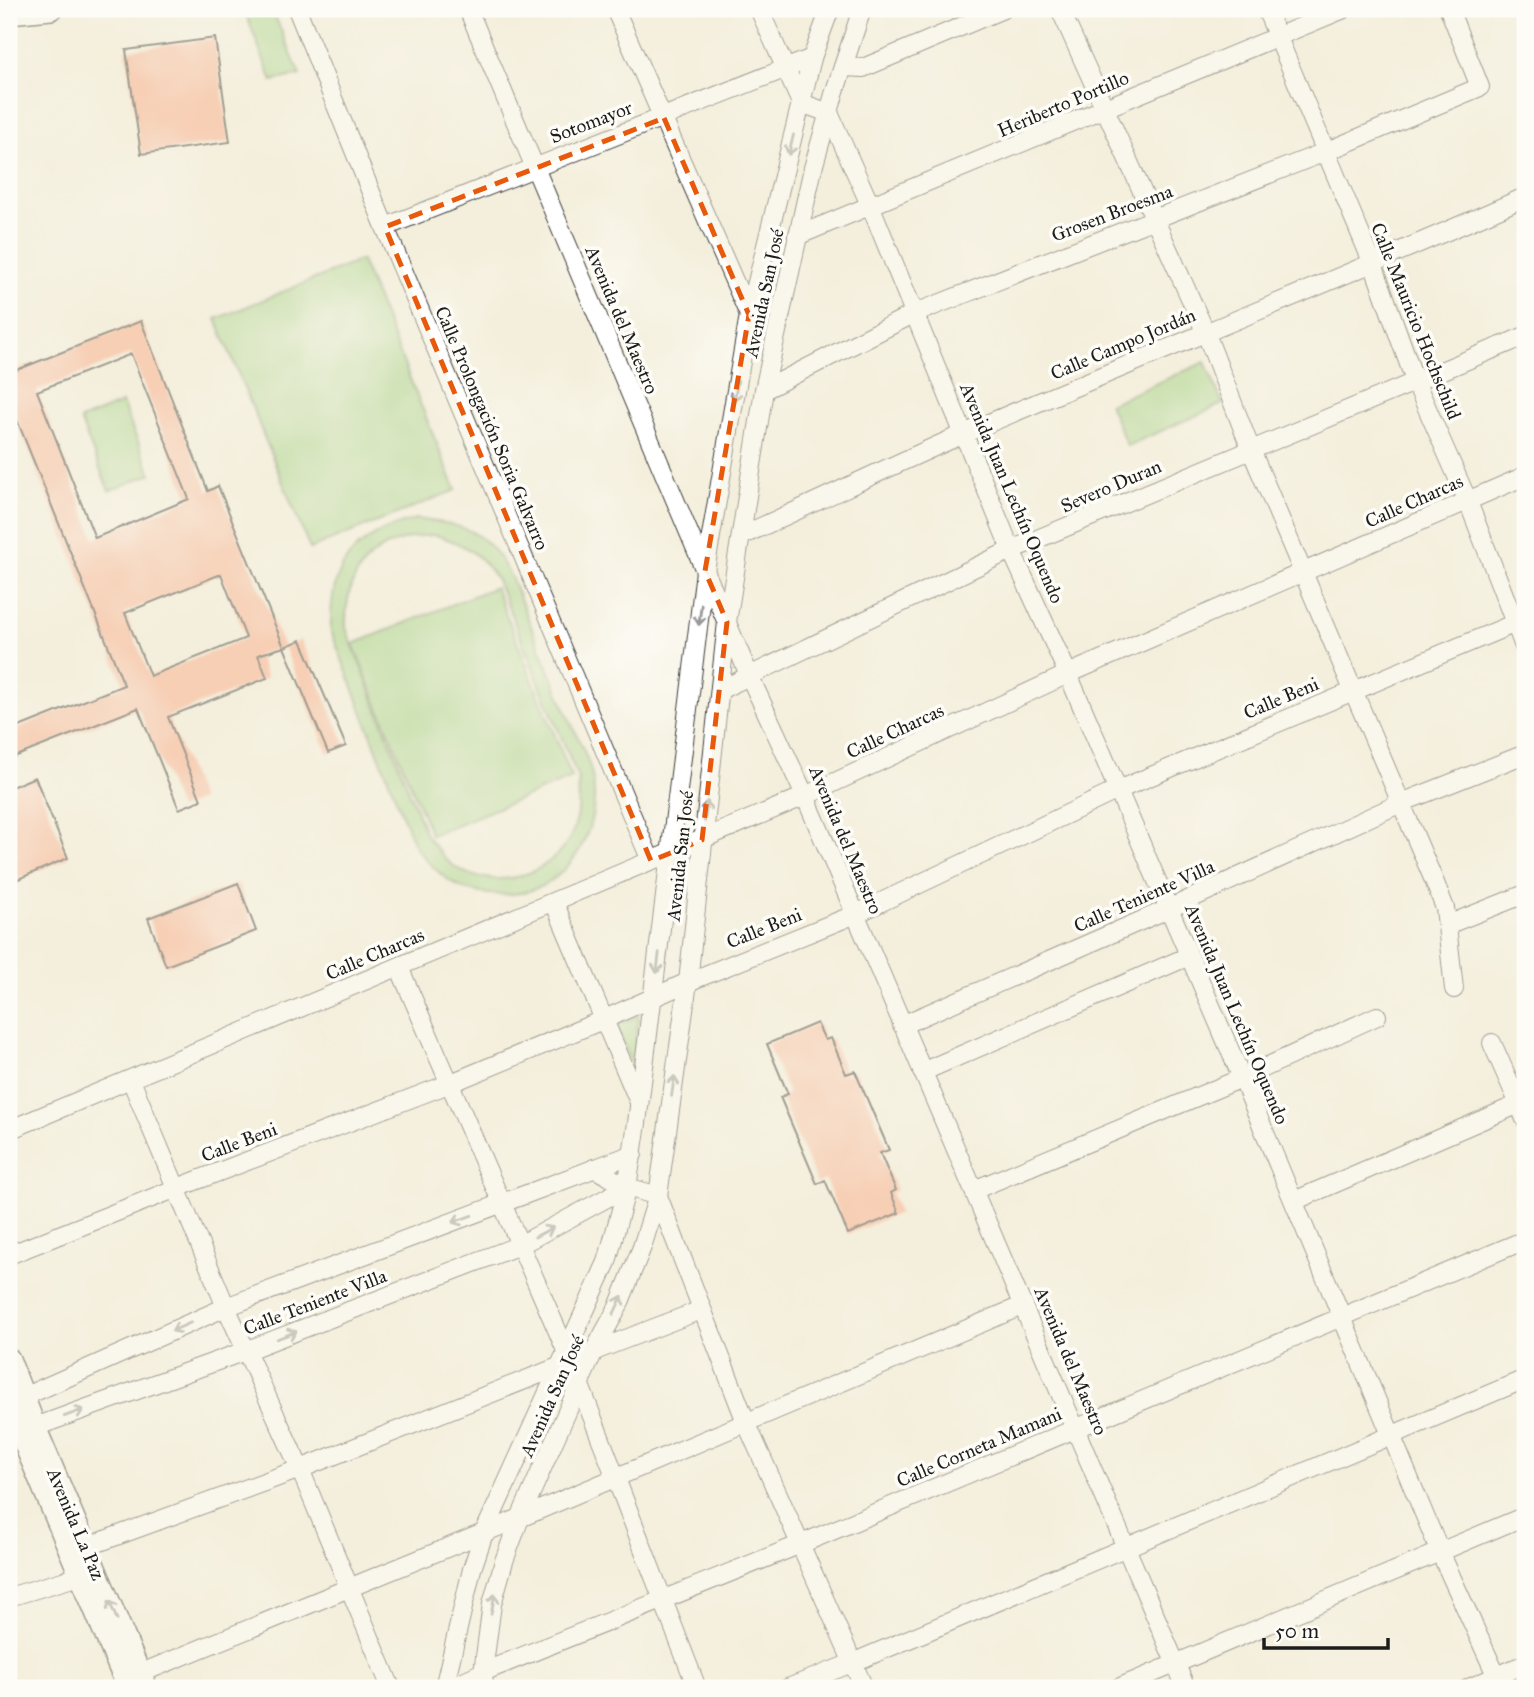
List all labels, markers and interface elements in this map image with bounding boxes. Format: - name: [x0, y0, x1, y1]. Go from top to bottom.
- street label: Heriberto Portillo: [994, 66, 1132, 142]
- street label: Sotomayor: [547, 95, 636, 148]
- one-way arrow: [784, 133, 797, 156]
- street label: Grosen Broesma: [1048, 179, 1177, 247]
- street label: Calle Mauricio Hochschild: [1366, 219, 1466, 423]
- street label: Avenida San José: [739, 226, 790, 361]
- street label: Avenida del Maestro: [580, 242, 664, 398]
- street label: Calle Prolongación Soria Galvarro: [429, 303, 554, 554]
- street label: Calle Campo Jordán: [1047, 303, 1199, 386]
- one-way arrow: [729, 379, 742, 401]
- street label: Avenida Juan Lechín Oquendo: [954, 379, 1069, 607]
- street label: Severo Duran: [1057, 455, 1165, 517]
- street label: Calle Charcas: [1361, 469, 1467, 533]
- one-way arrow: [694, 603, 707, 626]
- street label: Calle Beni: [1240, 672, 1322, 724]
- street label: Calle Charcas: [843, 698, 947, 764]
- street label: Avenida del Maestro: [804, 762, 888, 918]
- street label: Avenida San José: [662, 790, 699, 923]
- one-way arrow: [699, 800, 712, 823]
- street label: Calle Teniente Villa: [1070, 854, 1219, 937]
- street label: Avenida Juan Lechín Oquendo: [1179, 900, 1294, 1128]
- street label: Calle Beni: [723, 903, 805, 953]
- street label: Calle Charcas: [322, 923, 428, 985]
- one-way arrow: [651, 951, 664, 973]
- one-way arrow: [667, 1075, 680, 1098]
- street label: Calle Beni: [198, 1117, 280, 1167]
- one-way arrow: [452, 1214, 474, 1226]
- one-way arrow: [533, 1225, 554, 1238]
- street label: Calle Teniente Villa: [240, 1264, 391, 1340]
- street label: Avenida del Maestro: [1029, 1283, 1113, 1439]
- one-way arrow: [612, 1295, 625, 1316]
- one-way arrow: [171, 1321, 192, 1334]
- one-way arrow: [276, 1327, 298, 1340]
- street label: Avenida San José: [514, 1331, 590, 1462]
- street label: Calle Corneta Mamani: [893, 1402, 1065, 1492]
- one-way arrow: [62, 1406, 84, 1418]
- street label: Avenida La Paz: [42, 1464, 110, 1584]
- one-way arrow: [487, 1593, 500, 1616]
- one-way arrow: [106, 1599, 119, 1621]
- scale bar: [1264, 1606, 1389, 1650]
- text: 50 m: [1275, 1618, 1320, 1644]

